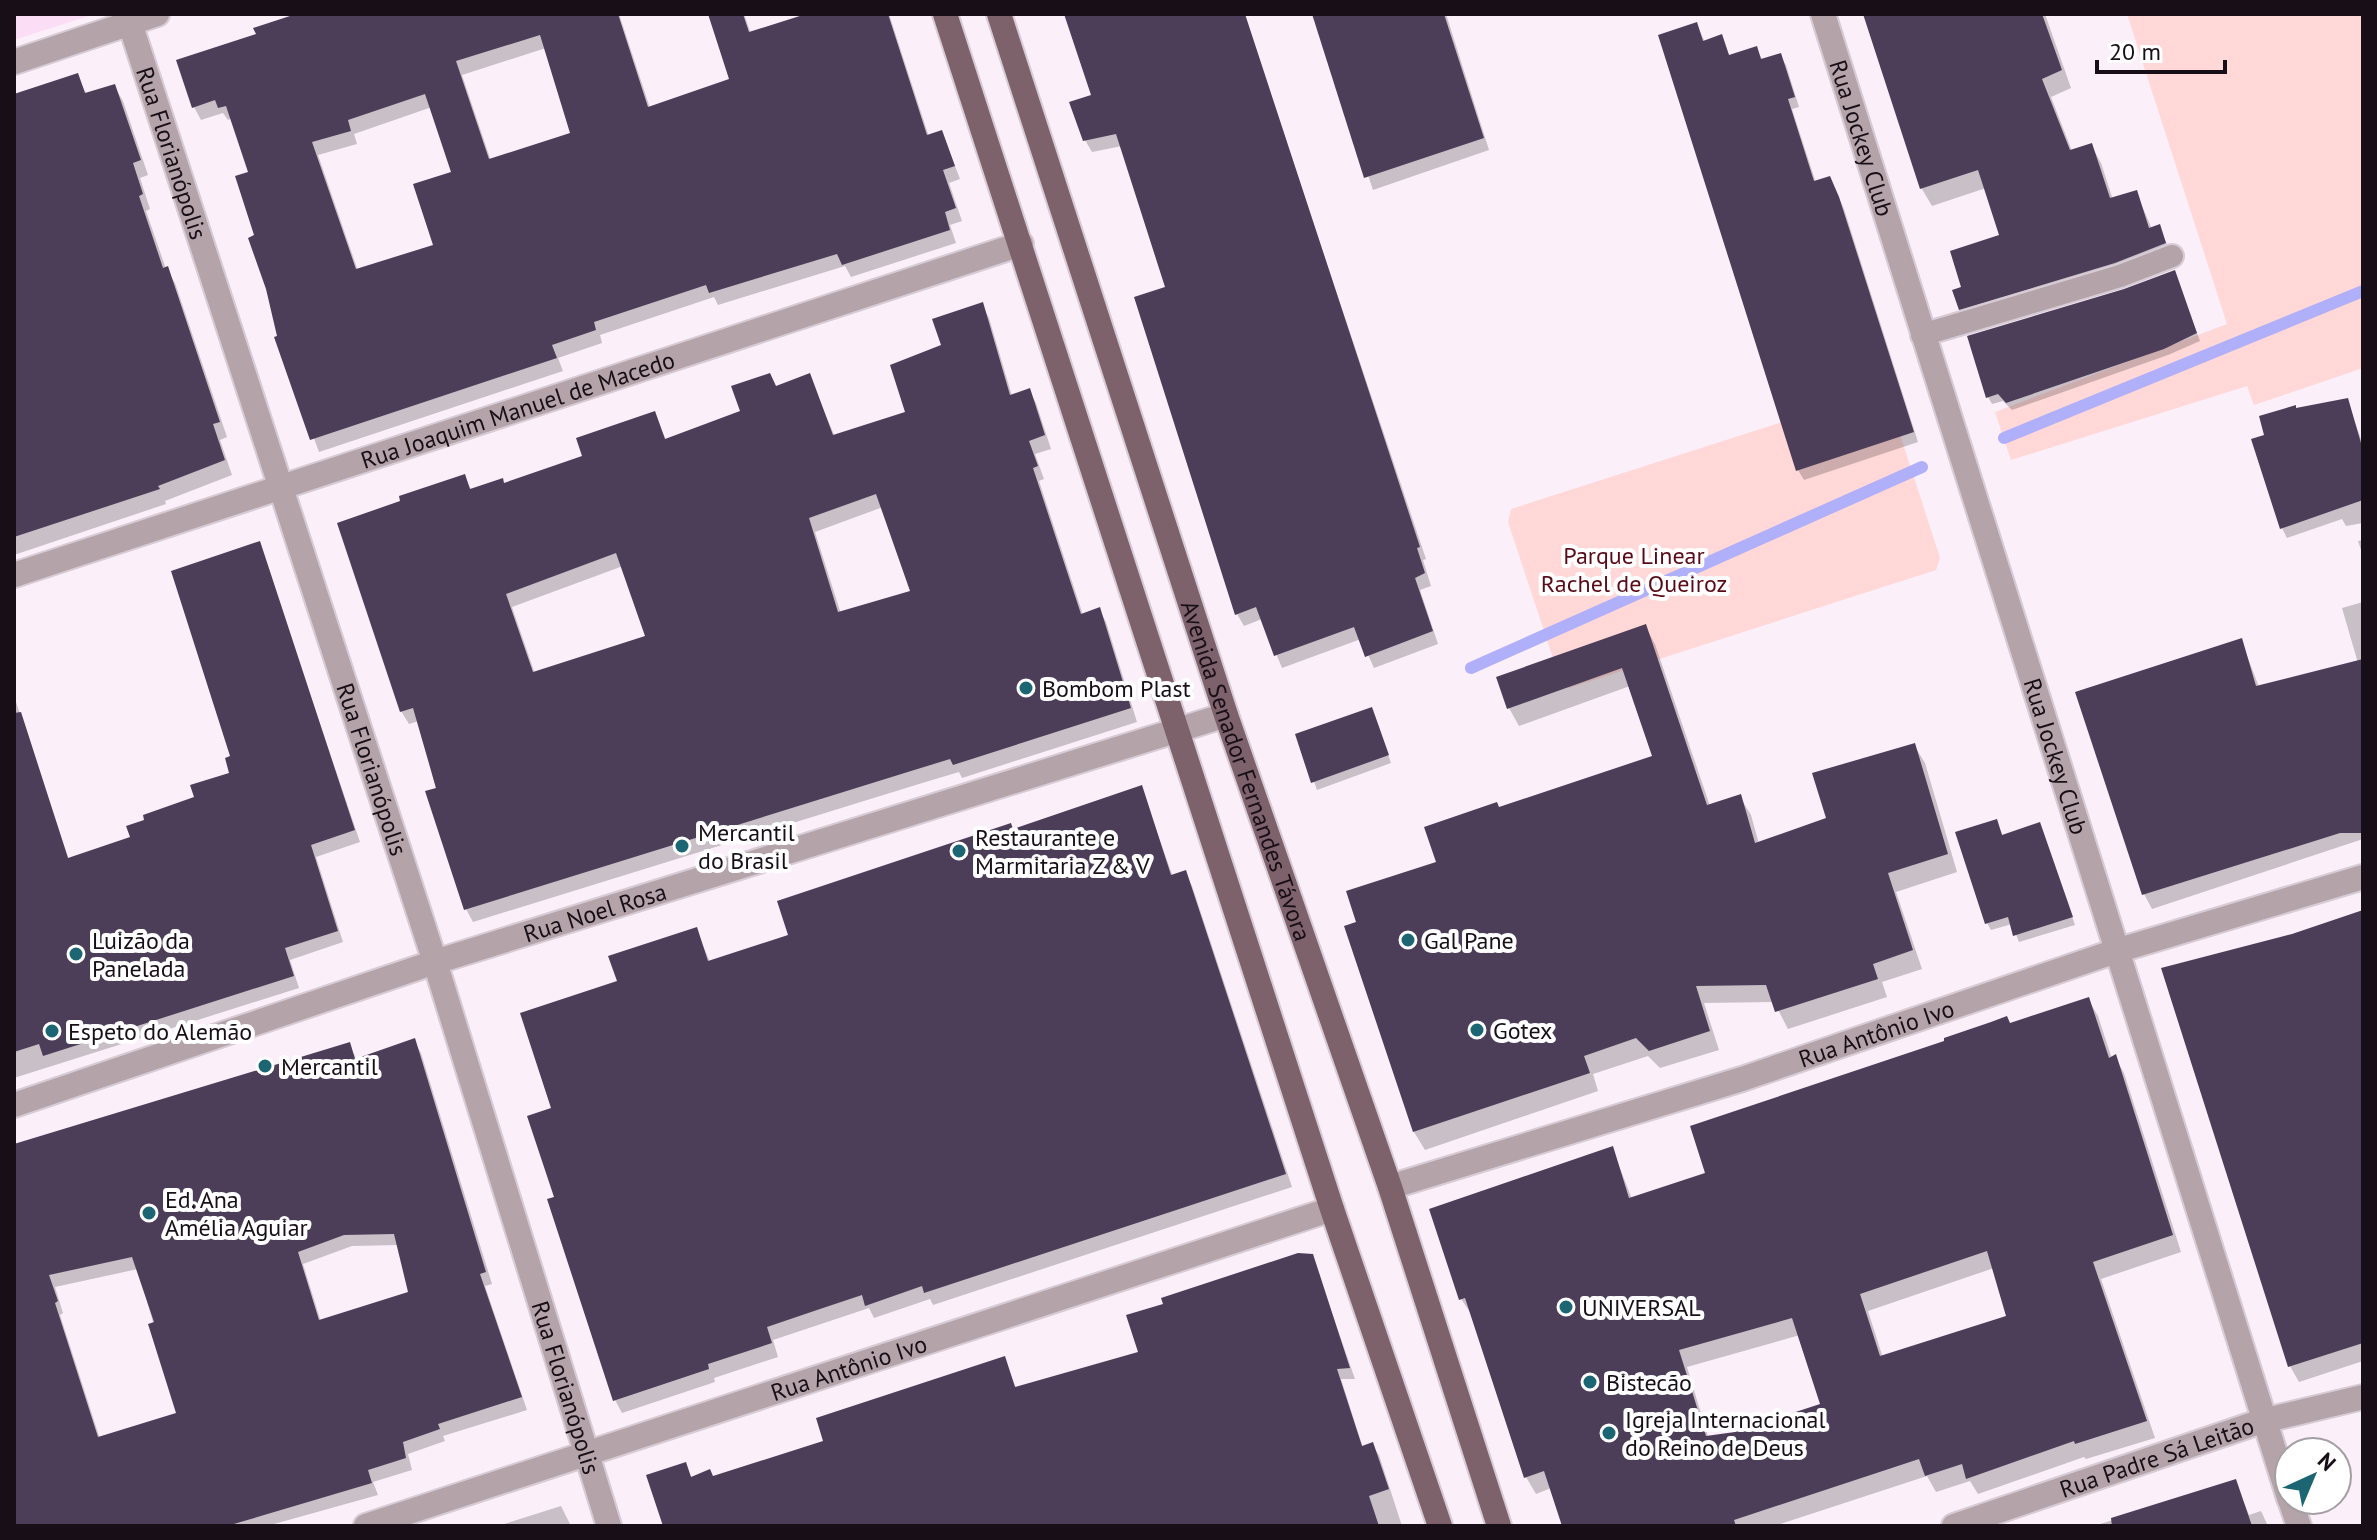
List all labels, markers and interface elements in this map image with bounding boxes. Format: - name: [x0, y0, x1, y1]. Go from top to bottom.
- scale bar: [2097, 24, 2225, 74]
- text: 20 m: [2109, 36, 2161, 67]
- street label: Rua Jockey Club: [1823, 56, 1901, 220]
- street label: Rua Florianópolis: [130, 63, 215, 243]
- street label: Rua Joaquim Manuel de Macedo: [357, 343, 678, 476]
- park label: Parque Linear Rachel de Queiroz: [1541, 540, 1727, 599]
- street label: Avenida Senador Fernandes Távora: [1174, 596, 1319, 945]
- place label: Bombom Plast: [1042, 673, 1191, 704]
- street label: Rua Jockey Club: [2017, 674, 2095, 838]
- street label: Rua Florianópolis: [330, 679, 415, 859]
- marker: Bombom Plast: [1017, 679, 1035, 697]
- place label: Mercantil do Brasil: [698, 817, 795, 876]
- place label: Restaurante e Marmitaria Z & V: [975, 822, 1150, 881]
- marker: Mercantil do Brasil: [673, 837, 691, 855]
- marker: Restaurante e Marmitaria Z & V: [950, 842, 968, 860]
- street label: Rua Noel Rosa: [520, 875, 670, 949]
- place label: Luizão da Panelada: [92, 925, 190, 984]
- place label: Gal Pane: [1424, 925, 1514, 956]
- marker: Gal Pane: [1399, 931, 1417, 949]
- marker: Luizão da Panelada: [67, 945, 85, 963]
- street label: Rua Antônio Ivo: [1794, 992, 1958, 1074]
- place label: Gotex: [1493, 1015, 1552, 1046]
- place label: Espeto do Alemão: [68, 1016, 252, 1047]
- marker: Gotex: [1468, 1021, 1486, 1039]
- marker: Espeto do Alemão: [43, 1022, 61, 1040]
- place label: Mercantil: [281, 1051, 378, 1082]
- marker: Mercantil: [256, 1057, 274, 1075]
- place label: Ed. Ana Amélia Aguiar: [165, 1184, 308, 1243]
- marker: Ed. Ana Amélia Aguiar: [140, 1204, 158, 1222]
- place label: UNIVERSAL: [1582, 1292, 1701, 1323]
- street label: Rua Florianópolis: [525, 1297, 608, 1478]
- marker: UNIVERSAL: [1557, 1298, 1575, 1316]
- street label: Rua Antônio Ivo: [767, 1328, 931, 1408]
- place label: Bistecão: [1606, 1367, 1692, 1398]
- marker: Bistecão: [1581, 1373, 1599, 1391]
- place label: Igreja Internacional do Reino de Deus: [1625, 1404, 1825, 1463]
- street label: Rua Padre Sá Leitão: [2055, 1410, 2258, 1504]
- marker: Igreja Internacional do Reino de Deus: [1600, 1424, 1618, 1442]
- north arrow: [2273, 1436, 2353, 1516]
- text: N: [2312, 1447, 2342, 1477]

